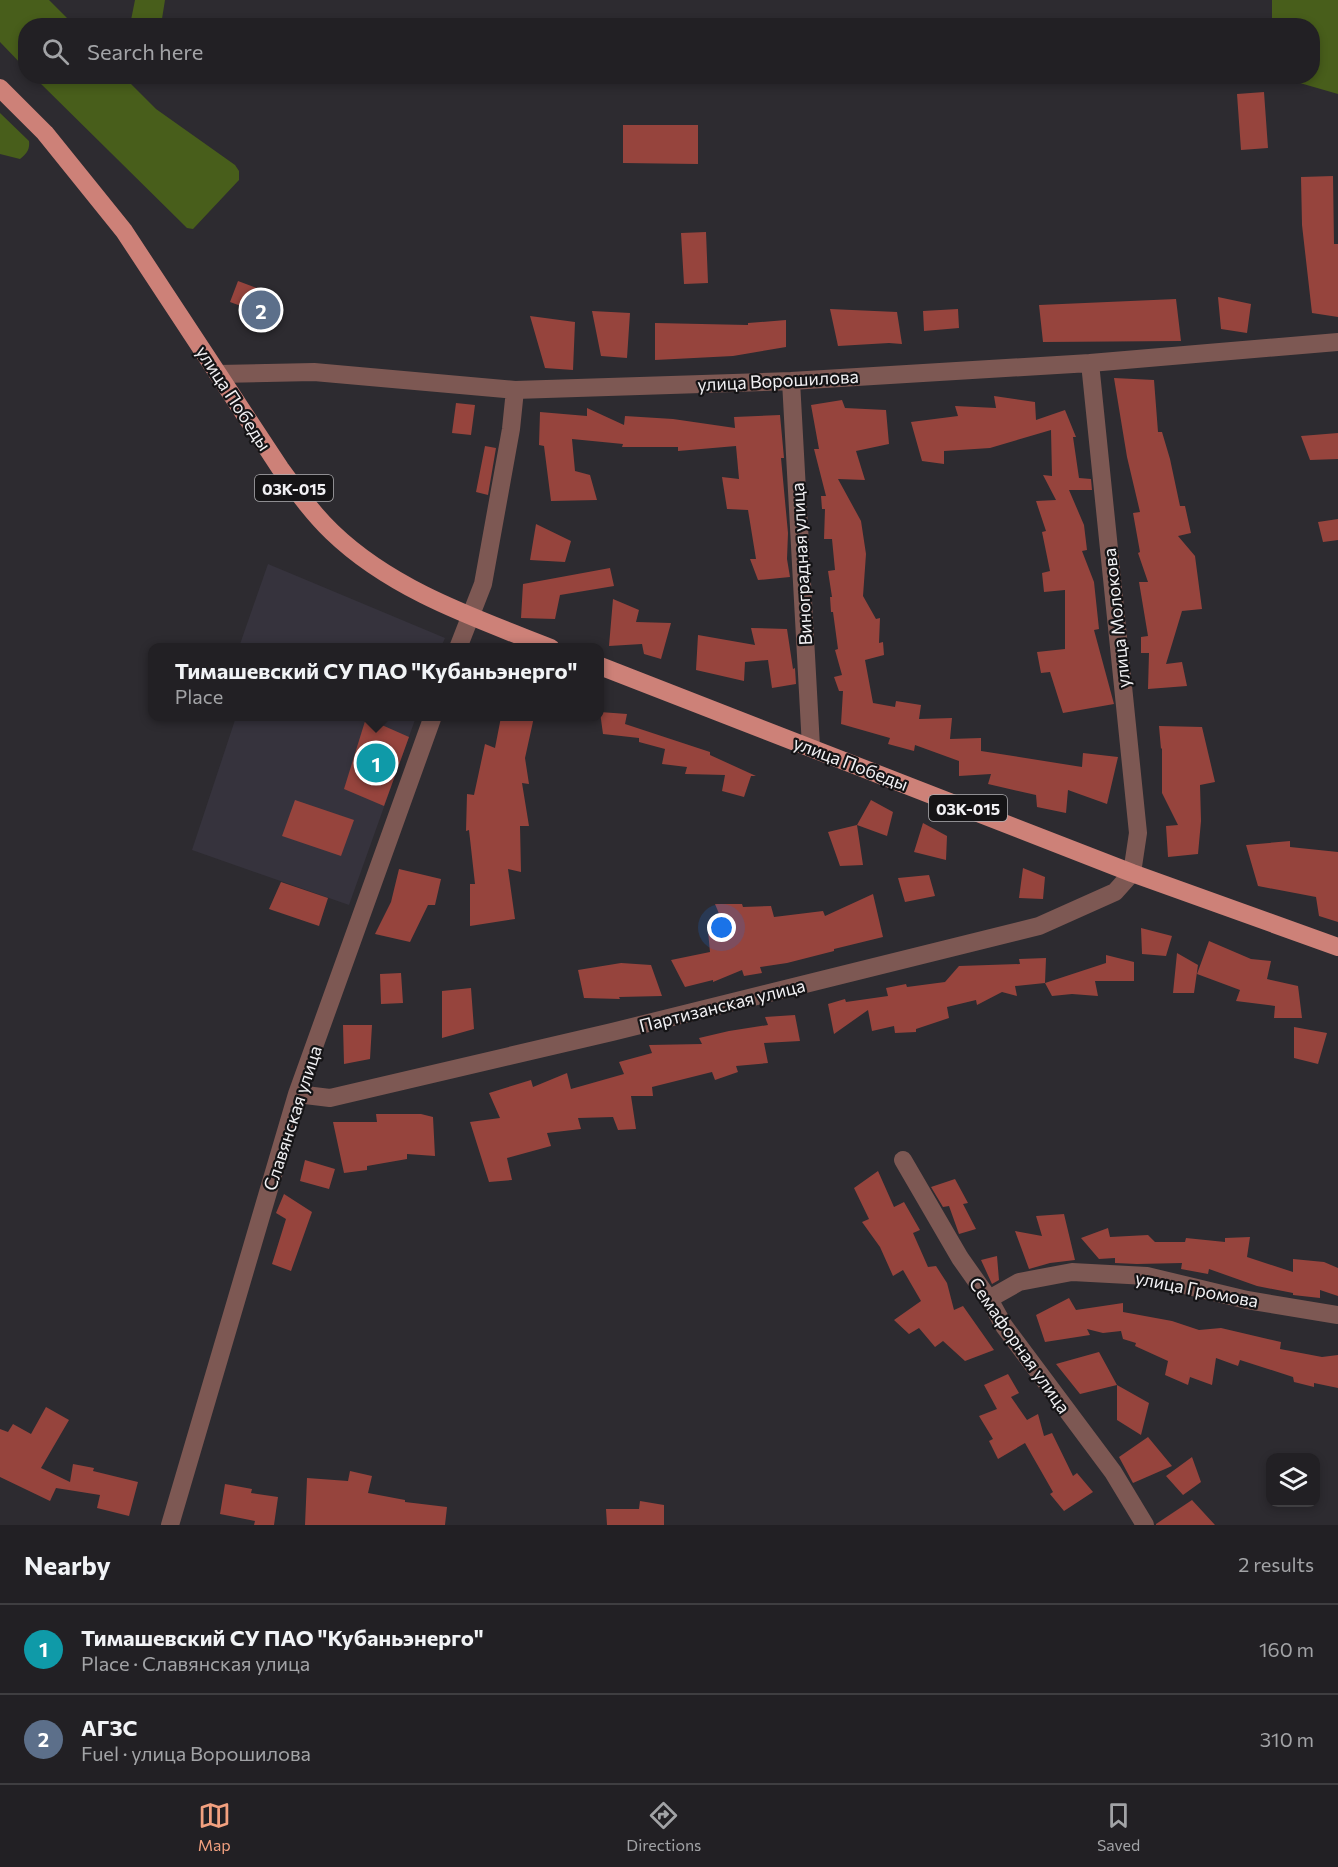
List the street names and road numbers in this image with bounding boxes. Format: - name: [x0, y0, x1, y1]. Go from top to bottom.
- street label: улица Победы: [192, 341, 276, 455]
- street label: улица Ворошилова: [697, 365, 859, 395]
- road number: 03К-015: [255, 475, 333, 501]
- street label: Виноградная улица: [786, 482, 816, 646]
- street label: улица Молокова: [1098, 547, 1134, 689]
- street label: улица Победы: [791, 731, 911, 795]
- road number: 03К-015: [929, 795, 1007, 821]
- street label: Партизанская улица: [637, 974, 807, 1036]
- street label: Славянская улица: [258, 1043, 326, 1193]
- street label: улица Громова: [1134, 1266, 1260, 1312]
- street label: Семафорная улица: [965, 1273, 1075, 1417]

